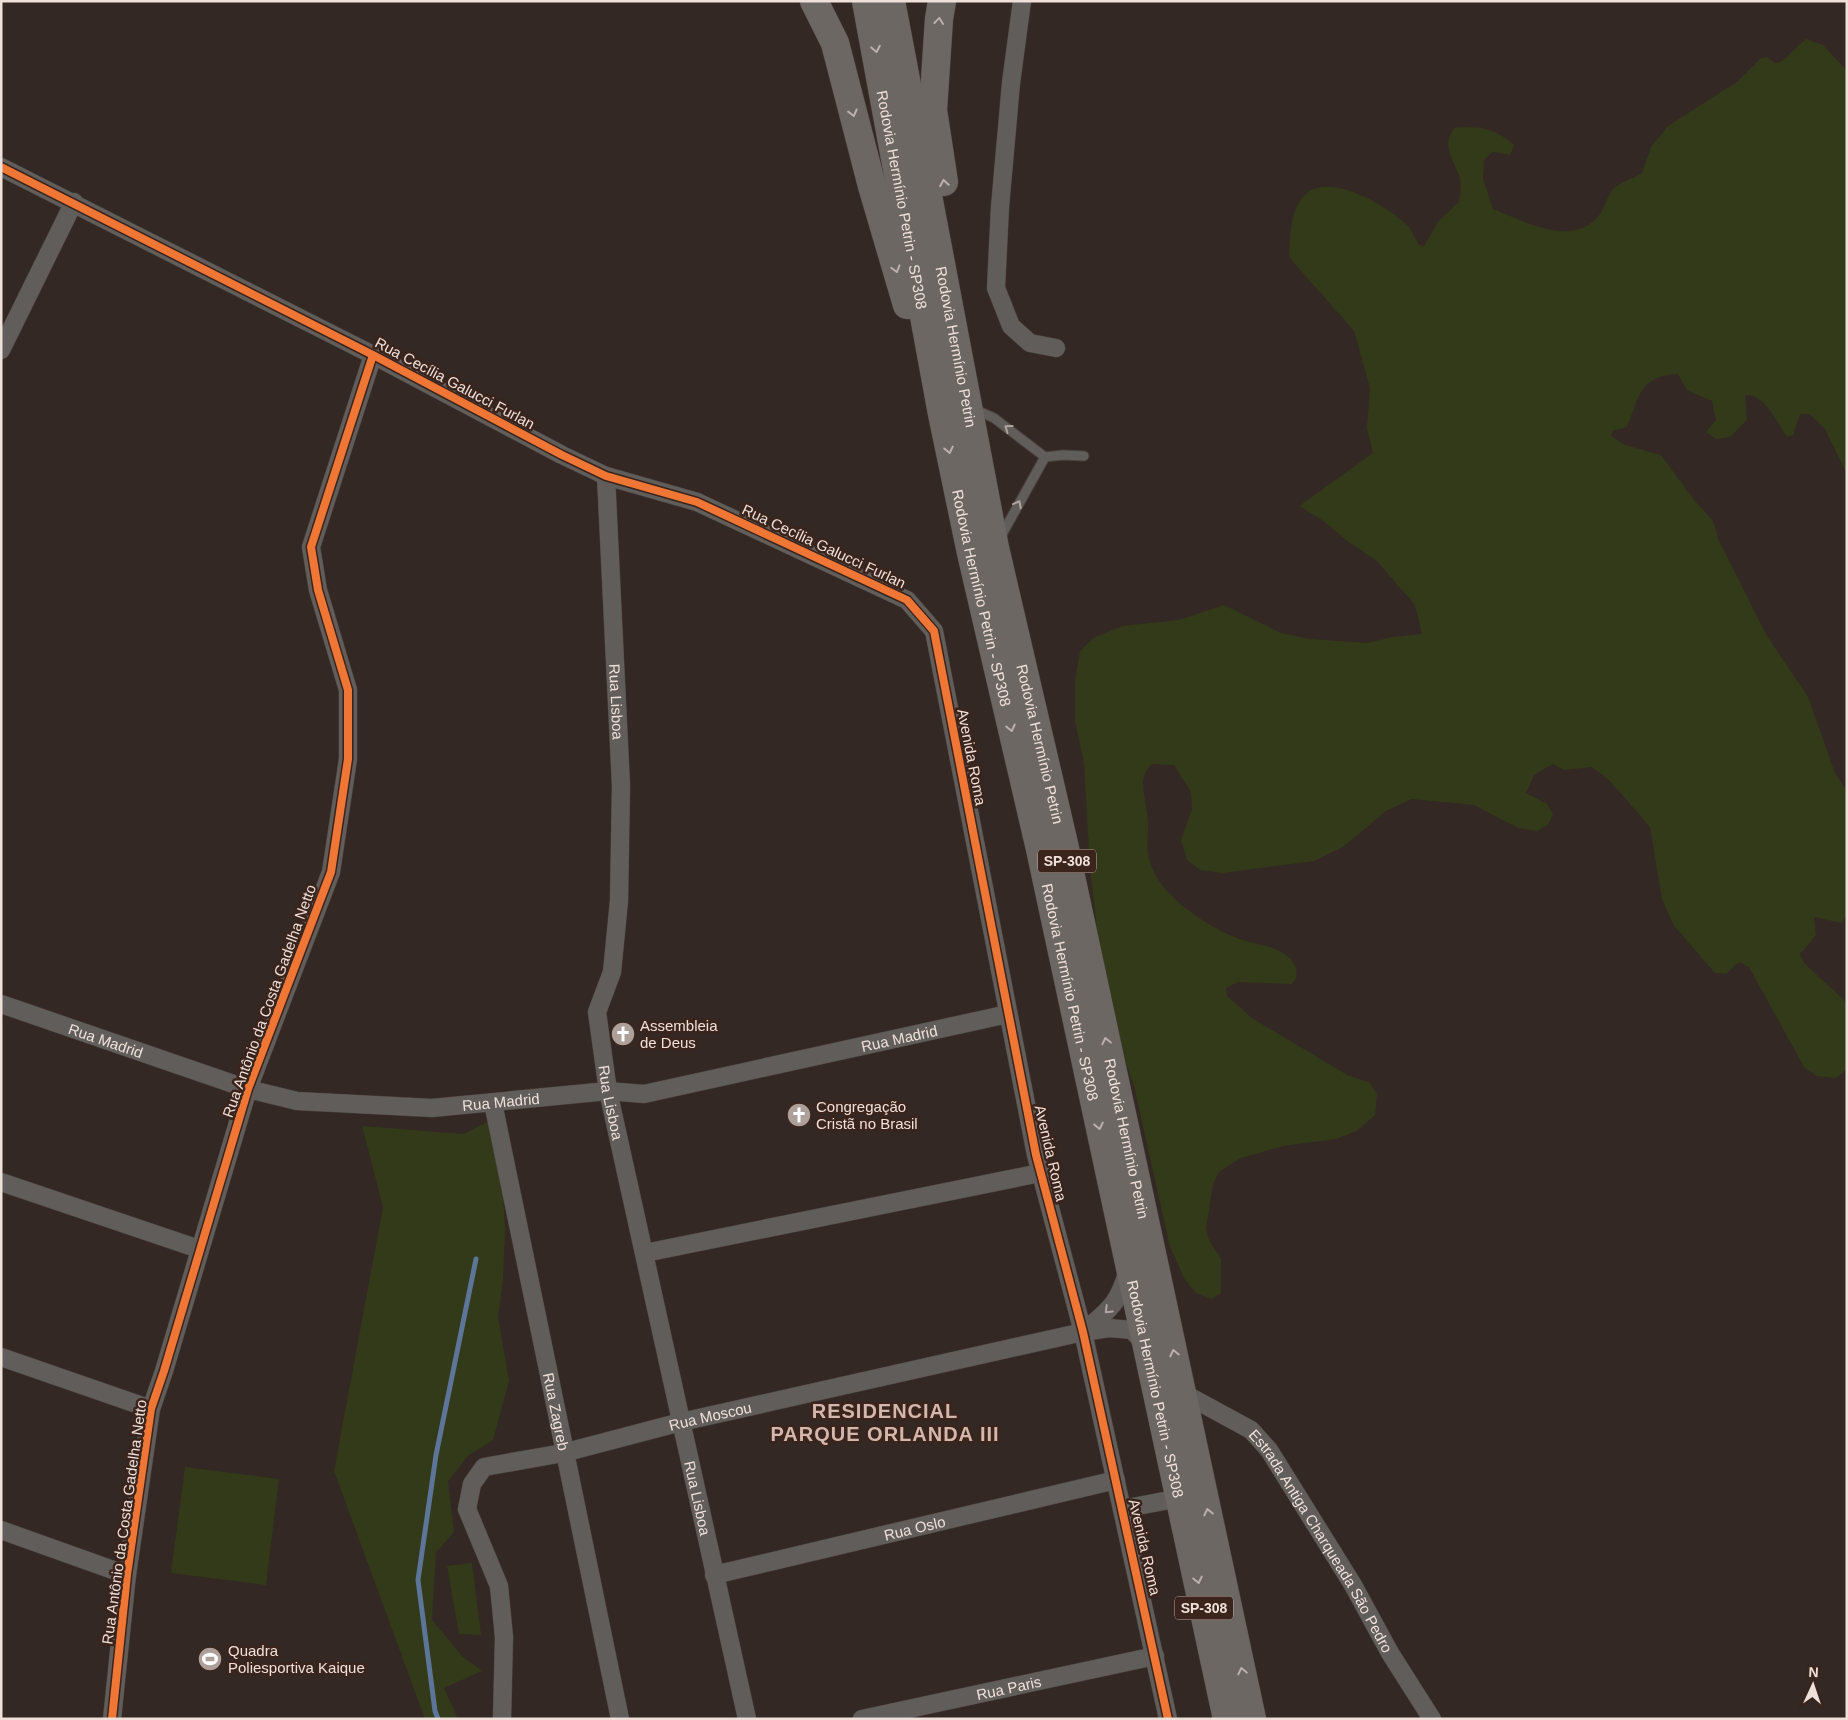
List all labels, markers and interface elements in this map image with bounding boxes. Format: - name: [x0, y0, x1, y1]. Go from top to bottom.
- one-way arrow: [933, 17, 944, 25]
- one-way arrow: [870, 45, 880, 54]
- street label: Rodovia Hermínio Petrin - SP308: [874, 89, 931, 310]
- one-way arrow: [847, 108, 858, 117]
- one-way arrow: [940, 178, 950, 187]
- one-way arrow: [891, 265, 901, 273]
- street label: Rodovia Hermínio Petrin: [933, 265, 980, 429]
- street label: Rua Cecília Galucci Furlan: [372, 334, 538, 432]
- one-way arrow: [1004, 425, 1014, 434]
- one-way arrow: [944, 445, 954, 454]
- street label: Rodovia Hermínio Petrin - SP308: [949, 488, 1015, 708]
- street label: Rua Cecília Galucci Furlan: [740, 501, 908, 591]
- one-way arrow: [1011, 501, 1021, 510]
- street label: Rodovia Hermínio Petrin: [1014, 662, 1068, 826]
- street label: Rua Lisboa: [607, 663, 627, 741]
- street label: Avenida Roma: [954, 707, 990, 807]
- one-way arrow: [1005, 724, 1016, 732]
- road number: SP-308: [1038, 849, 1096, 872]
- street label: Rua Antônio da Costa Gadelha Netto: [219, 882, 319, 1120]
- street label: Rodovia Hermínio Petrin - SP308: [1039, 882, 1102, 1102]
- place label: Assembleia de Deus: [640, 1017, 718, 1051]
- street label: Rua Madrid: [67, 1019, 145, 1061]
- church icon: Assembleia de Deus: [610, 1021, 636, 1047]
- street label: Rua Madrid: [859, 1021, 939, 1055]
- one-way arrow: [1101, 1036, 1112, 1045]
- street label: Rodovia Hermínio Petrin: [1102, 1057, 1153, 1220]
- street label: Rua Lisboa: [596, 1064, 627, 1142]
- street label: Rua Madrid: [461, 1089, 540, 1114]
- place label: Congregação Cristã no Brasil: [816, 1098, 918, 1132]
- church icon: Congregação Cristã no Brasil: [786, 1102, 812, 1128]
- street label: Avenida Roma: [1032, 1103, 1070, 1203]
- one-way arrow: [1093, 1122, 1104, 1130]
- street label: Rodovia Hermínio Petrin - SP308: [1124, 1279, 1188, 1499]
- one-way arrow: [1104, 1304, 1113, 1313]
- one-way arrow: [1169, 1349, 1180, 1358]
- street label: Rua Zagreb: [540, 1371, 573, 1452]
- street label: Rua Moscou: [667, 1398, 753, 1433]
- street label: Rua Antônio da Costa Gadelha Netto: [98, 1399, 150, 1645]
- district label: RESIDENCIAL PARQUE ORLANDA III: [770, 1400, 1000, 1445]
- street label: Estrada Antiga Charqueada São Pedro: [1246, 1426, 1397, 1655]
- street label: Rua Lisboa: [682, 1459, 715, 1537]
- street label: Avenida Roma: [1126, 1497, 1164, 1597]
- one-way arrow: [1203, 1508, 1214, 1517]
- street label: Rua Oslo: [882, 1512, 947, 1543]
- one-way arrow: [1192, 1575, 1202, 1584]
- road number: SP-308: [1175, 1596, 1233, 1620]
- place label: Quadra Poliesportiva Kaique: [228, 1642, 365, 1676]
- sports icon: Quadra Poliesportiva Kaique: [197, 1646, 223, 1672]
- north arrow: [1788, 1660, 1838, 1710]
- text: N: [1808, 1664, 1819, 1680]
- one-way arrow: [1237, 1667, 1248, 1676]
- street label: Rua Paris: [975, 1672, 1043, 1703]

